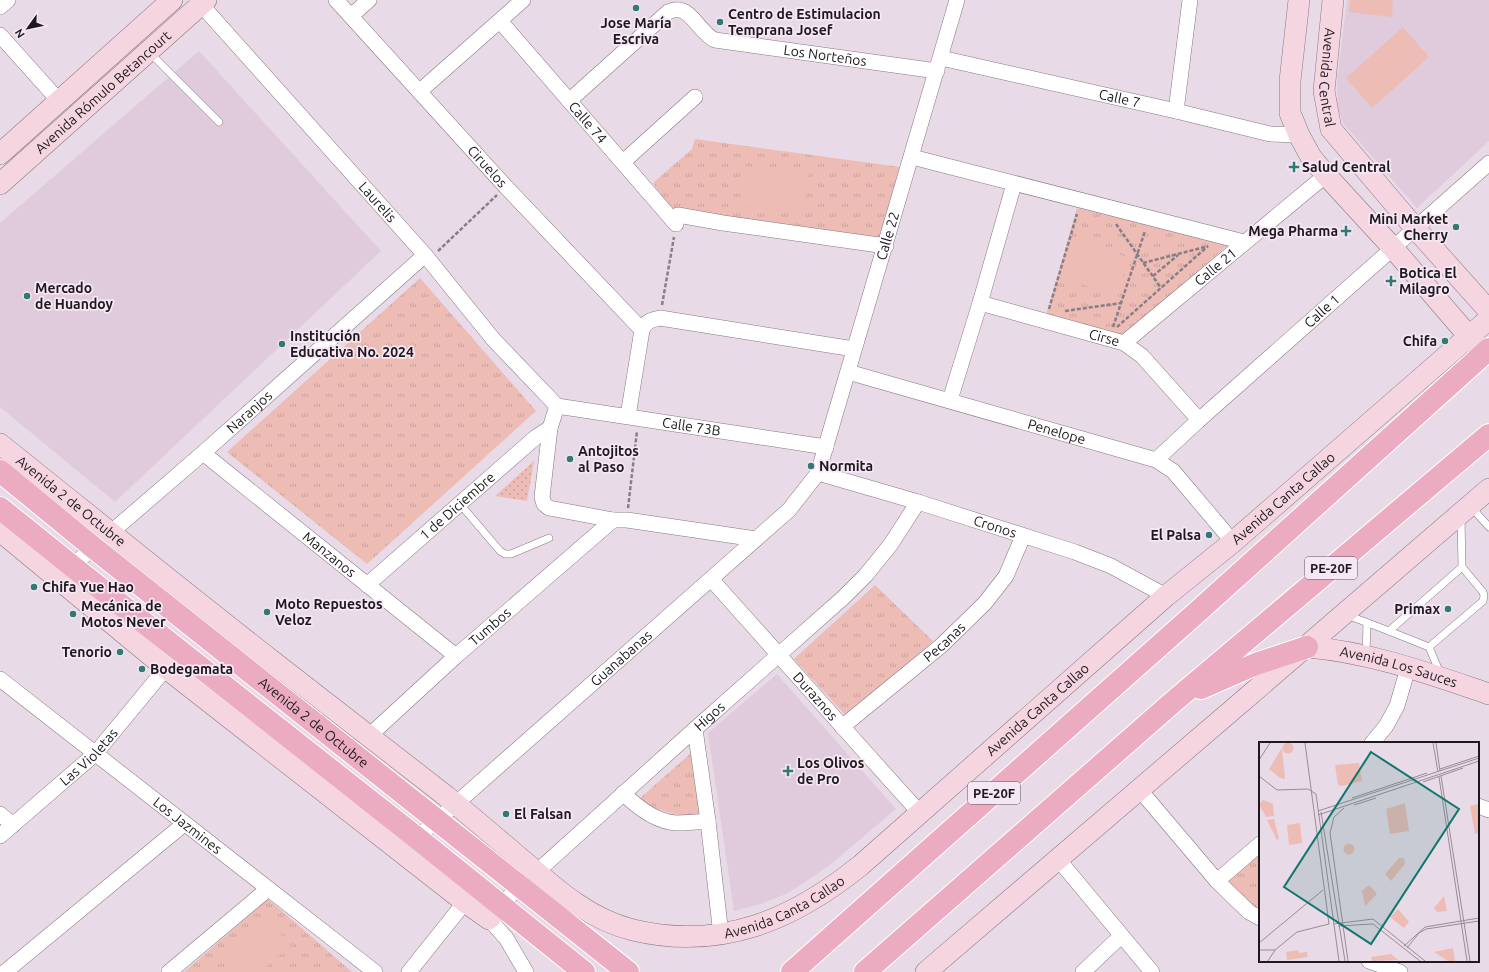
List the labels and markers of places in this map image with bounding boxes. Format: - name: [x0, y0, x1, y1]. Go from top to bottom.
- marker: Jose María Escriva: [631, 3, 641, 13]
- place label: Centro de Estimulacion Temprana Josef: [728, 6, 881, 38]
- place label: Jose María Escriva: [600, 15, 672, 47]
- marker: Centro de Estimulacion Temprana Josef: [715, 17, 725, 27]
- place label: Salud Central: [1302, 159, 1390, 175]
- marker: Salud Central: [1289, 162, 1299, 172]
- place label: Mini Market Cherry: [1369, 211, 1449, 243]
- marker: Mini Market Cherry: [1451, 222, 1461, 232]
- place label: Mega Pharma: [1248, 223, 1338, 239]
- marker: Mega Pharma: [1341, 226, 1351, 236]
- place label: Botica El Milagro: [1399, 265, 1457, 297]
- marker: Botica El Milagro: [1386, 276, 1396, 286]
- place label: Mercado de Huandoy: [35, 280, 114, 312]
- marker: Mercado de Huandoy: [22, 291, 32, 301]
- place label: Institución Educativa No. 2024: [290, 328, 414, 360]
- place label: Chifa: [1403, 333, 1437, 349]
- marker: Chifa: [1440, 336, 1450, 346]
- marker: Institución Educativa No. 2024: [277, 339, 287, 349]
- place label: Antojitos al Paso: [578, 443, 639, 475]
- marker: Antojitos al Paso: [565, 454, 575, 464]
- place label: Normita: [819, 458, 873, 474]
- marker: Normita: [806, 461, 816, 471]
- place label: El Palsa: [1150, 527, 1201, 543]
- marker: El Palsa: [1204, 530, 1214, 540]
- place label: Chifa Yue Hao: [42, 579, 134, 595]
- marker: Chifa Yue Hao: [29, 582, 39, 592]
- place label: Moto Repuestos Veloz: [275, 596, 383, 628]
- place label: Mecánica de Motos Never: [81, 598, 166, 630]
- place label: Primax: [1394, 601, 1440, 617]
- marker: Primax: [1443, 604, 1453, 614]
- marker: Moto Repuestos Veloz: [262, 607, 272, 617]
- marker: Mecánica de Motos Never: [68, 609, 78, 619]
- place label: Tenorio: [62, 644, 112, 660]
- marker: Tenorio: [115, 647, 125, 657]
- place label: Bodegamata: [150, 661, 233, 677]
- marker: Bodegamata: [137, 664, 147, 674]
- place label: Los Olivos de Pro: [797, 755, 865, 787]
- marker: Los Olivos de Pro: [782, 765, 794, 777]
- place label: El Falsan: [514, 806, 572, 822]
- marker: El Falsan: [501, 809, 511, 819]

